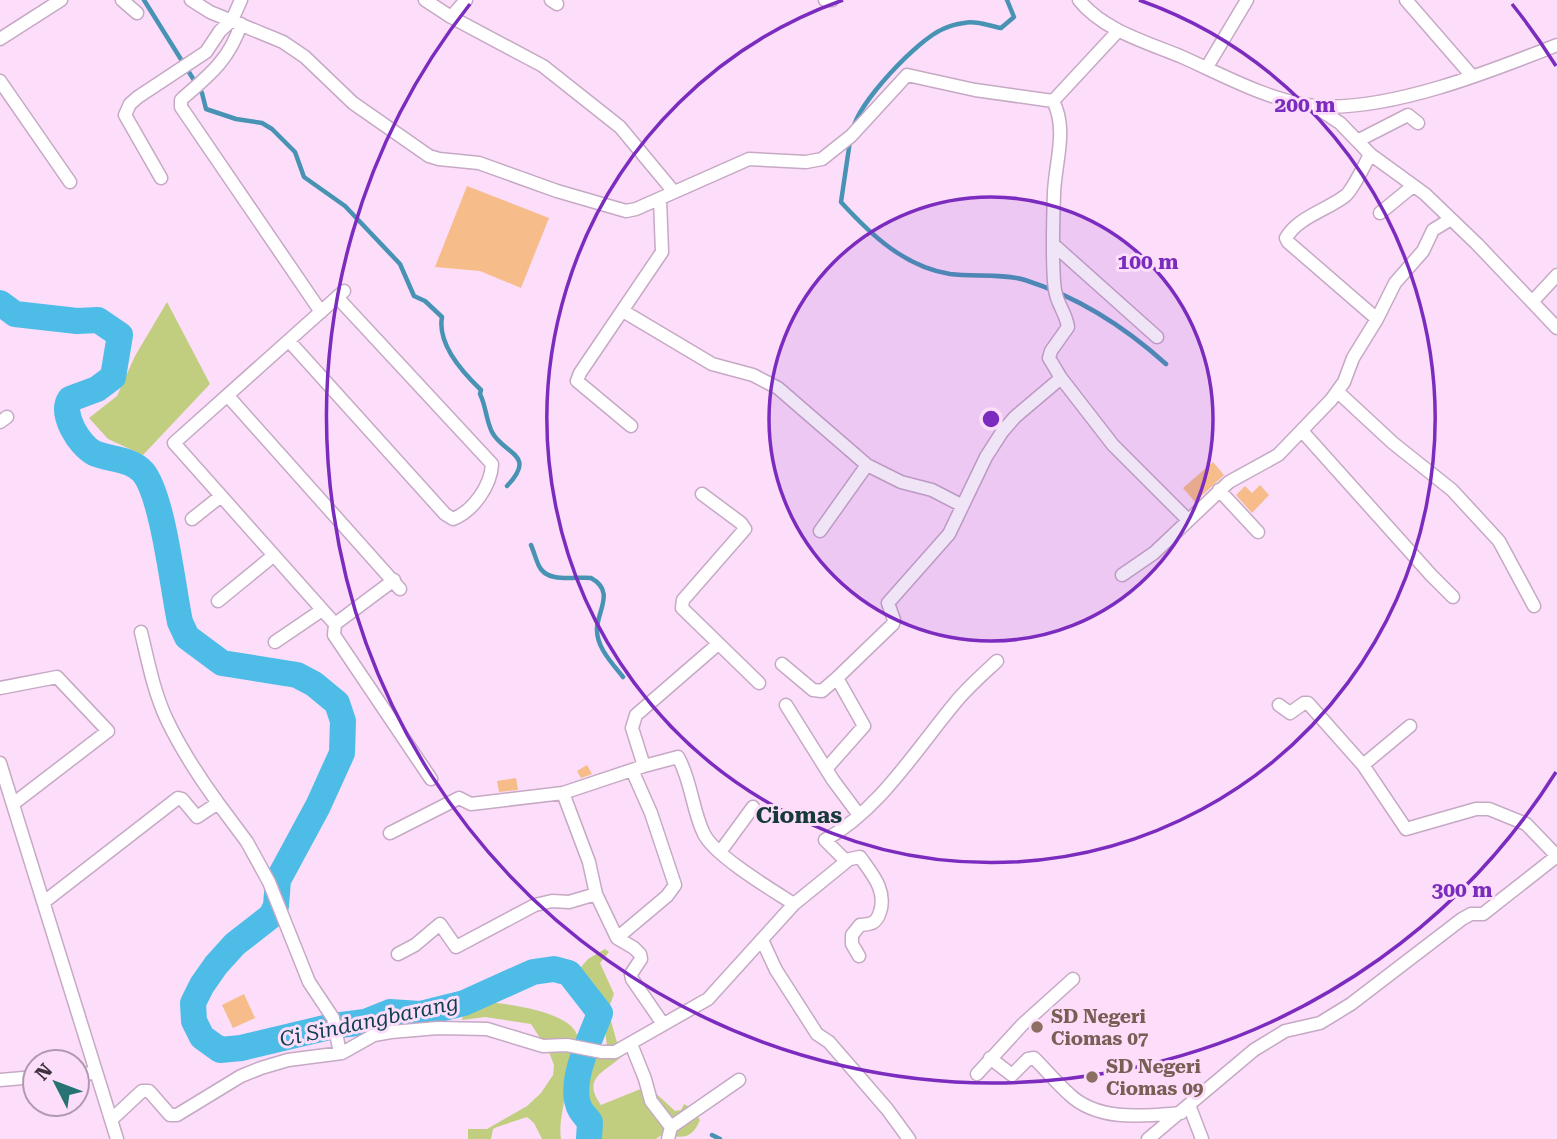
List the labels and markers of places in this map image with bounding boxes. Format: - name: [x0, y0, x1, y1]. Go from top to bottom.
- centre of rings: [979, 407, 1003, 431]
- place label: SD Negeri Ciomas 07: [1051, 1005, 1149, 1050]
- marker: SD Negeri Ciomas 07: [1029, 1019, 1045, 1035]
- place label: SD Negeri Ciomas 09: [1106, 1055, 1204, 1100]
- marker: SD Negeri Ciomas 09: [1084, 1069, 1100, 1085]

